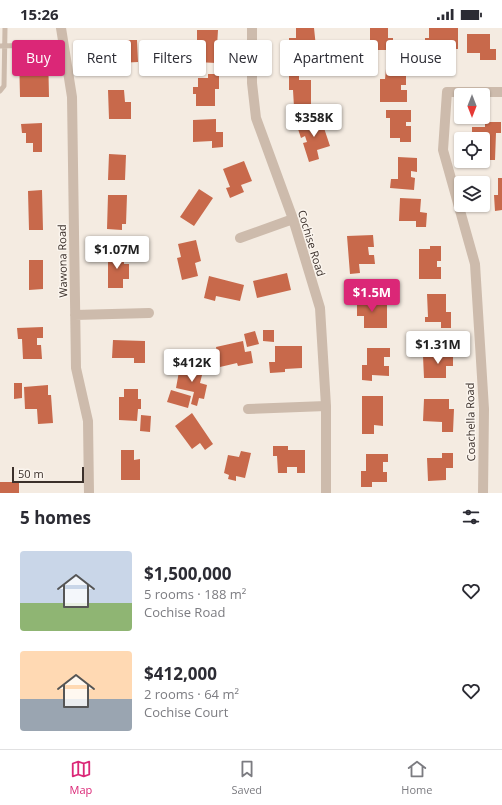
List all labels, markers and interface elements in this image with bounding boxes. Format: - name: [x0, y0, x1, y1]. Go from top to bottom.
- text: 15:26: [20, 4, 59, 24]
- chip: Buy: [12, 40, 65, 76]
- chip: Rent: [73, 40, 131, 76]
- chip: Filters: [139, 40, 206, 76]
- chip: New: [214, 40, 272, 76]
- chip: Apartment: [280, 40, 378, 76]
- chip: House: [386, 40, 456, 76]
- north arrow: [454, 88, 490, 124]
- map controls: [454, 88, 490, 212]
- pin: $358K: [286, 104, 342, 138]
- text: $358K: [295, 108, 333, 126]
- button: locate: [454, 132, 490, 168]
- button: layers: [454, 176, 490, 212]
- street label: Cochise Road: [295, 208, 329, 278]
- street label: Wawona Road: [54, 224, 70, 298]
- pin: $1.07M: [84, 236, 150, 270]
- text: $1.07M: [94, 240, 140, 258]
- pin: $1.5M: [344, 279, 400, 313]
- text: $1.5M: [353, 283, 391, 301]
- pin: $1.31M: [405, 331, 471, 365]
- text: $1.31M: [415, 335, 461, 353]
- pin: $412K: [164, 349, 220, 383]
- text: $412K: [173, 353, 211, 371]
- street label: Coachella Road: [462, 383, 478, 461]
- scale bar: [12, 465, 84, 484]
- text: 50 m: [18, 466, 44, 481]
- text: 5 homes: [20, 506, 91, 529]
- icon: filters: [460, 506, 482, 528]
- text: $1,500,000: [144, 562, 231, 585]
- icon: home: [52, 567, 100, 615]
- icon: heart: [460, 580, 482, 602]
- text: 5 rooms · 188 m²: [144, 585, 246, 603]
- text: Cochise Road: [144, 603, 225, 621]
- text: $412,000: [144, 662, 217, 685]
- icon: home: [52, 667, 100, 715]
- icon: heart: [460, 680, 482, 702]
- text: 2 rooms · 64 m²: [144, 685, 239, 703]
- text: Cochise Court: [144, 703, 228, 721]
- tab: Map: [70, 758, 92, 797]
- tab: Saved: [232, 758, 262, 797]
- tab: Home: [401, 758, 432, 797]

